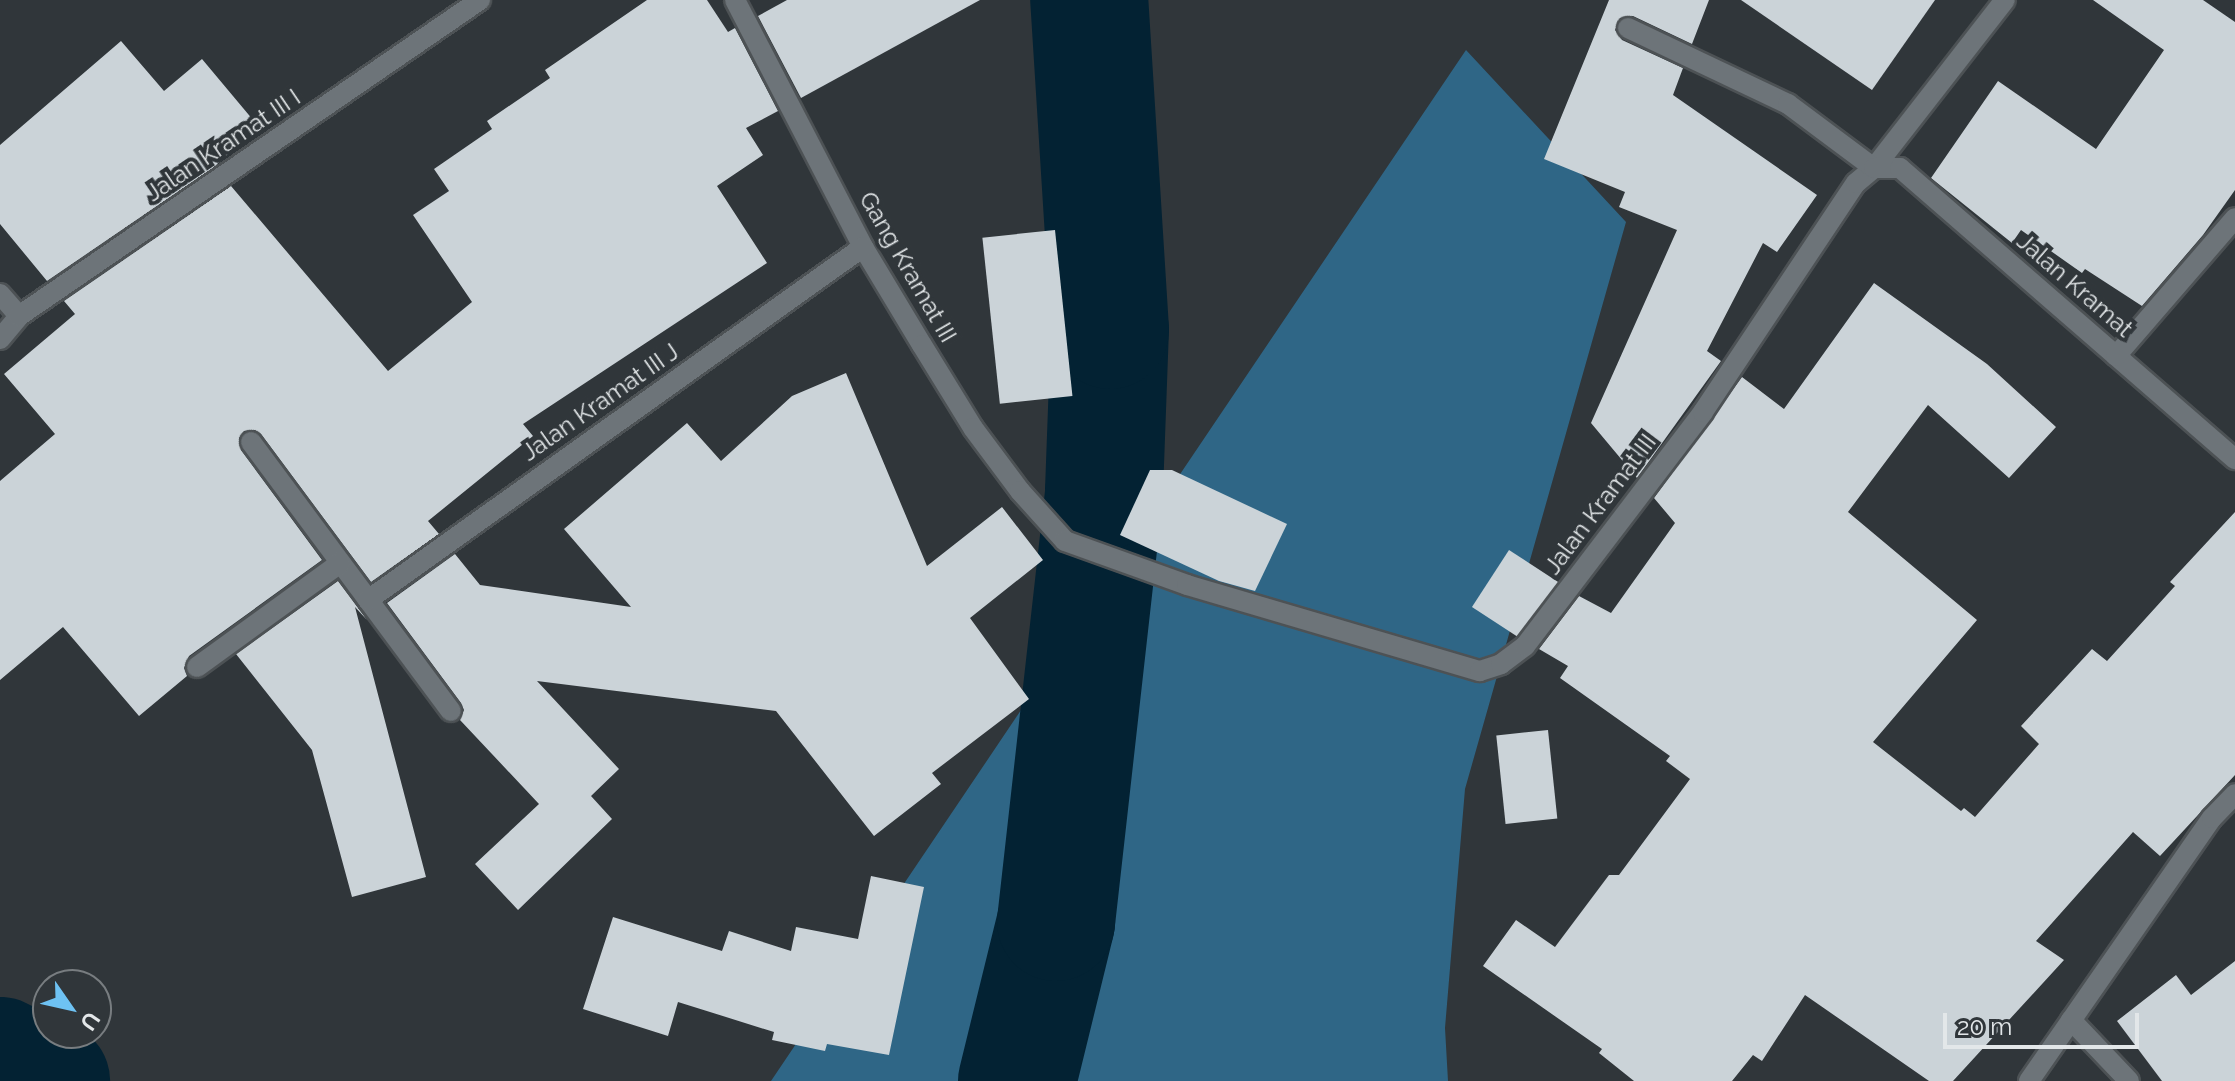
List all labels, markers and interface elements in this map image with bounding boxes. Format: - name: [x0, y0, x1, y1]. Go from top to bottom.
- street label: Jalan Kramat III I: [140, 83, 306, 207]
- street label: Gang Kramat III: [853, 187, 963, 347]
- street label: Jalan Kramat: [2011, 227, 2139, 343]
- street label: Jalan Kramat III J: [516, 337, 684, 467]
- street label: Jalan Kramat III: [1538, 428, 1662, 580]
- north arrow: [32, 969, 112, 1049]
- scale bar: [1947, 997, 2143, 1047]
- text: U: [75, 1007, 106, 1035]
- text: 20 m: [1957, 1012, 2012, 1041]

